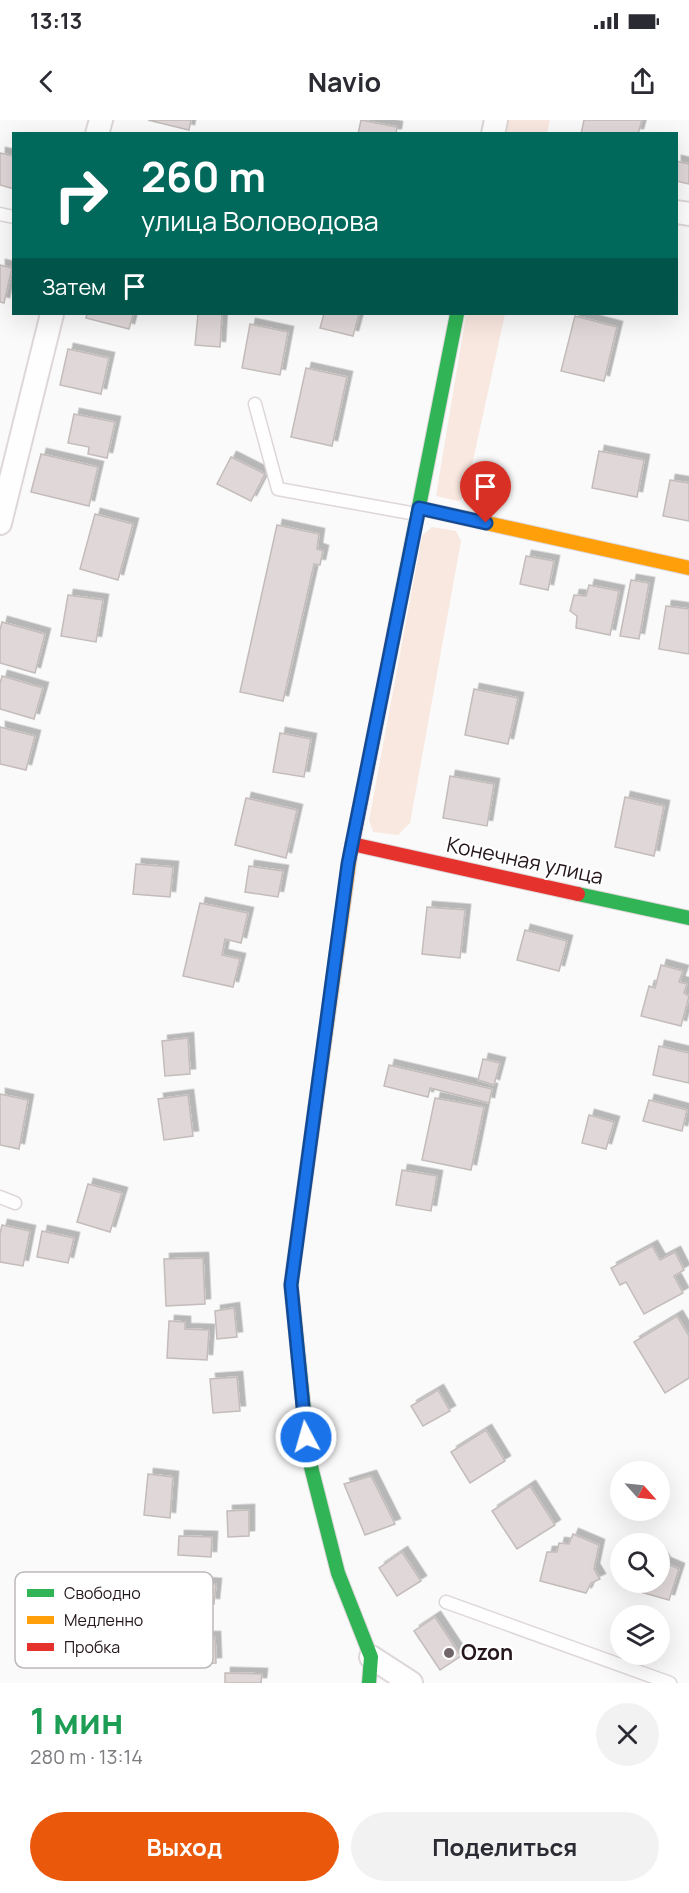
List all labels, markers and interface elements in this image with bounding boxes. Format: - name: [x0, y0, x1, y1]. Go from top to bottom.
- text: 13:13: [30, 6, 82, 36]
- text: Navio: [308, 63, 381, 100]
- icon: back: [30, 65, 63, 98]
- icon: share: [626, 65, 659, 98]
- text: 260 m: [141, 147, 266, 205]
- icon: right: [42, 156, 120, 234]
- text: улица Воловодова: [141, 202, 379, 239]
- icon: arrive: [118, 270, 151, 303]
- text: Затем: [42, 272, 106, 302]
- pin: [460, 461, 511, 523]
- icon: arrive: [469, 470, 502, 503]
- street label: Конечная улица: [444, 830, 606, 890]
- position arrow: [274, 1405, 338, 1469]
- north arrow: [610, 1461, 670, 1521]
- map controls: [610, 1461, 670, 1665]
- button: search: [610, 1533, 670, 1593]
- legend: [15, 1572, 213, 1668]
- text: Свободно: [64, 1582, 141, 1604]
- button: layers: [610, 1605, 670, 1665]
- text: Медленно: [64, 1609, 143, 1631]
- text: Пробка: [64, 1636, 120, 1658]
- place label: Ozon: [461, 1638, 513, 1666]
- marker: Ozon: [442, 1646, 456, 1660]
- text: 1 мин: [30, 1696, 123, 1745]
- button: close: [596, 1703, 659, 1766]
- text: 280 m · 13:14: [30, 1743, 143, 1770]
- button: Выход: [30, 1812, 339, 1881]
- button: Поделиться: [351, 1812, 659, 1881]

